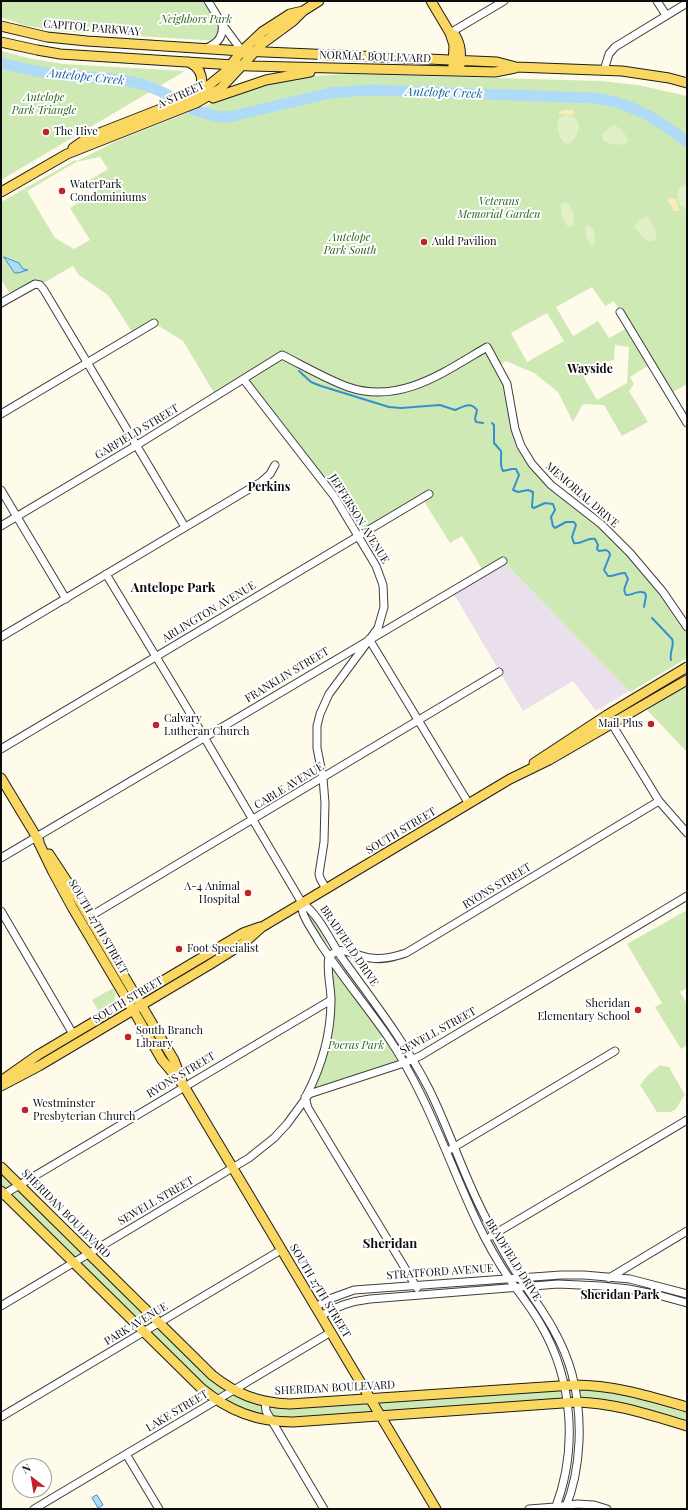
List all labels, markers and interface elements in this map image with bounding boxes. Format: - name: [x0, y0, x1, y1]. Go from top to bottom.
- park label: Neighbors Park: [160, 13, 232, 27]
- street label: CAPITOL PARKWAY: [43, 17, 141, 39]
- street label: NORMAL BOULEVARD: [319, 48, 431, 66]
- water label: Antelope Creek: [47, 66, 125, 88]
- street label: A STREET: [156, 79, 206, 111]
- water label: Antelope Creek: [405, 84, 483, 102]
- park label: Antelope Park Triangle: [12, 91, 76, 117]
- place label: The Hive: [54, 125, 98, 139]
- marker: The Hive: [41, 127, 51, 137]
- place label: WaterPark Condominiums: [70, 178, 146, 204]
- marker: WaterPark Condominiums: [57, 186, 67, 196]
- park label: Veterans Memorial Garden: [458, 195, 540, 221]
- park label: Antelope Park South: [324, 231, 376, 257]
- place label: Auld Pavilion: [432, 235, 497, 249]
- marker: Auld Pavilion: [419, 237, 429, 247]
- district label: Wayside: [567, 362, 613, 376]
- street label: GARFIELD STREET: [93, 402, 181, 462]
- street label: MEMORIAL DRIVE: [543, 460, 621, 530]
- street label: JEFFERSON AVENUE: [326, 472, 392, 566]
- district label: Perkins: [248, 480, 290, 494]
- street label: ARLINGTON AVENUE: [160, 579, 258, 645]
- district label: Antelope Park: [131, 580, 215, 596]
- street label: FRANKLIN STREET: [243, 645, 331, 705]
- place label: Calvary Lutheran Church: [164, 712, 249, 738]
- place label: Mail Plus: [598, 717, 643, 731]
- marker: Mail Plus: [646, 719, 656, 729]
- marker: Calvary Lutheran Church: [151, 720, 161, 730]
- street label: CABLE AVENUE: [252, 760, 326, 812]
- street label: SOUTH STREET: [364, 805, 438, 857]
- street label: RYONS STREET: [460, 860, 534, 912]
- street label: SOUTH 27TH STREET: [65, 877, 131, 977]
- place label: A-4 Animal Hospital: [184, 880, 240, 906]
- marker: A-4 Animal Hospital: [243, 888, 253, 898]
- street label: BRADFIELD DRIVE: [317, 903, 381, 989]
- place label: Foot Specialist: [187, 942, 259, 956]
- marker: Foot Specialist: [174, 944, 184, 954]
- street label: SOUTH STREET: [91, 974, 165, 1026]
- place label: Sheridan Elementary School: [537, 997, 630, 1023]
- street label: SEWELL STREET: [398, 1005, 478, 1057]
- marker: Sheridan Elementary School: [633, 1005, 643, 1015]
- place label: South Branch Library: [136, 1024, 203, 1050]
- marker: South Branch Library: [123, 1032, 133, 1042]
- park label: Pocras Park: [328, 1039, 384, 1053]
- street label: RYONS STREET: [144, 1049, 218, 1101]
- place label: Westminster Presbyterian Church: [33, 1097, 136, 1123]
- marker: Westminster Presbyterian Church: [20, 1105, 30, 1115]
- street label: SHERIDAN BOULEVARD: [19, 1167, 113, 1261]
- street label: SEWELL STREET: [116, 1174, 196, 1228]
- street label: BRADFIELD DRIVE: [482, 1216, 544, 1304]
- district label: Sheridan: [363, 1236, 417, 1252]
- street label: SOUTH 27TH STREET: [287, 1242, 353, 1340]
- street label: STRATFORD AVENUE: [386, 1262, 494, 1282]
- district label: Sheridan Park: [580, 1288, 660, 1302]
- street label: PARK AVENUE: [102, 1300, 170, 1348]
- street label: SHERIDAN BOULEVARD: [275, 1378, 395, 1398]
- street label: LAKE STREET: [144, 1387, 210, 1435]
- north arrow: [12, 1458, 52, 1498]
- text: N: [19, 1460, 33, 1477]

